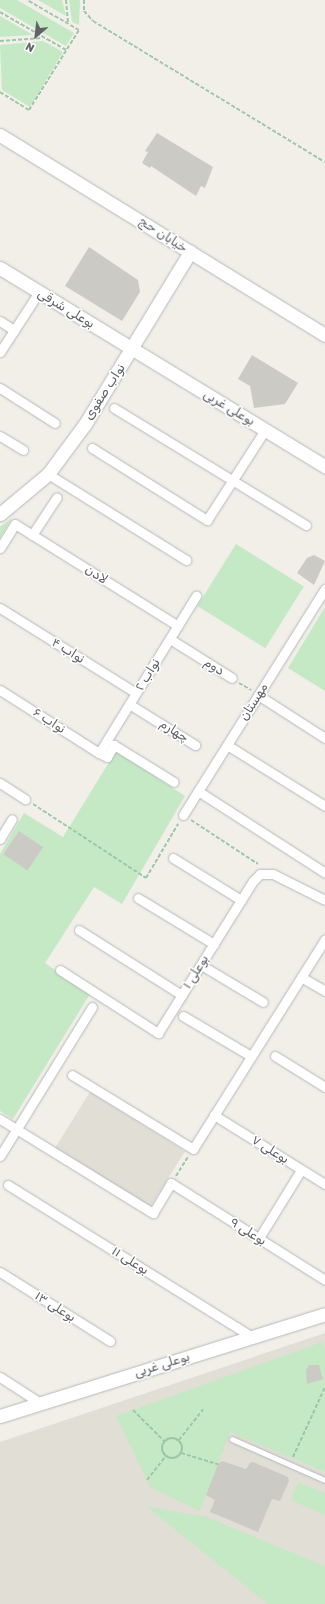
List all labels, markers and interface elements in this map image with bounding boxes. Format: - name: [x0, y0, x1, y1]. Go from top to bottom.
- north arrow: [16, 16, 56, 56]
- text: N: [24, 39, 37, 55]
- street label: خیابان حج: [136, 214, 190, 256]
- street label: بوعلی شرقی: [35, 286, 97, 332]
- street label: نواب صفوی: [81, 361, 129, 423]
- street label: بوعلی غربی: [200, 387, 258, 429]
- street label: لادن: [82, 562, 110, 588]
- street label: نواب ۴: [48, 635, 88, 667]
- street label: دوم: [201, 655, 227, 679]
- street label: نواب ۲: [132, 656, 164, 694]
- street label: مهستان: [236, 680, 272, 724]
- street label: نواب ۶: [30, 705, 68, 737]
- street label: چهارم: [157, 716, 191, 746]
- street label: بوعلی ۱: [180, 952, 212, 992]
- street label: بوعلی ۷: [248, 1132, 292, 1168]
- street label: بوعلی ۹: [227, 1215, 269, 1249]
- street label: بوعلی ۱۱: [109, 1244, 151, 1278]
- street label: بوعلی ۱۳: [32, 1288, 78, 1326]
- street label: بوعلی غربی: [132, 1349, 192, 1381]

